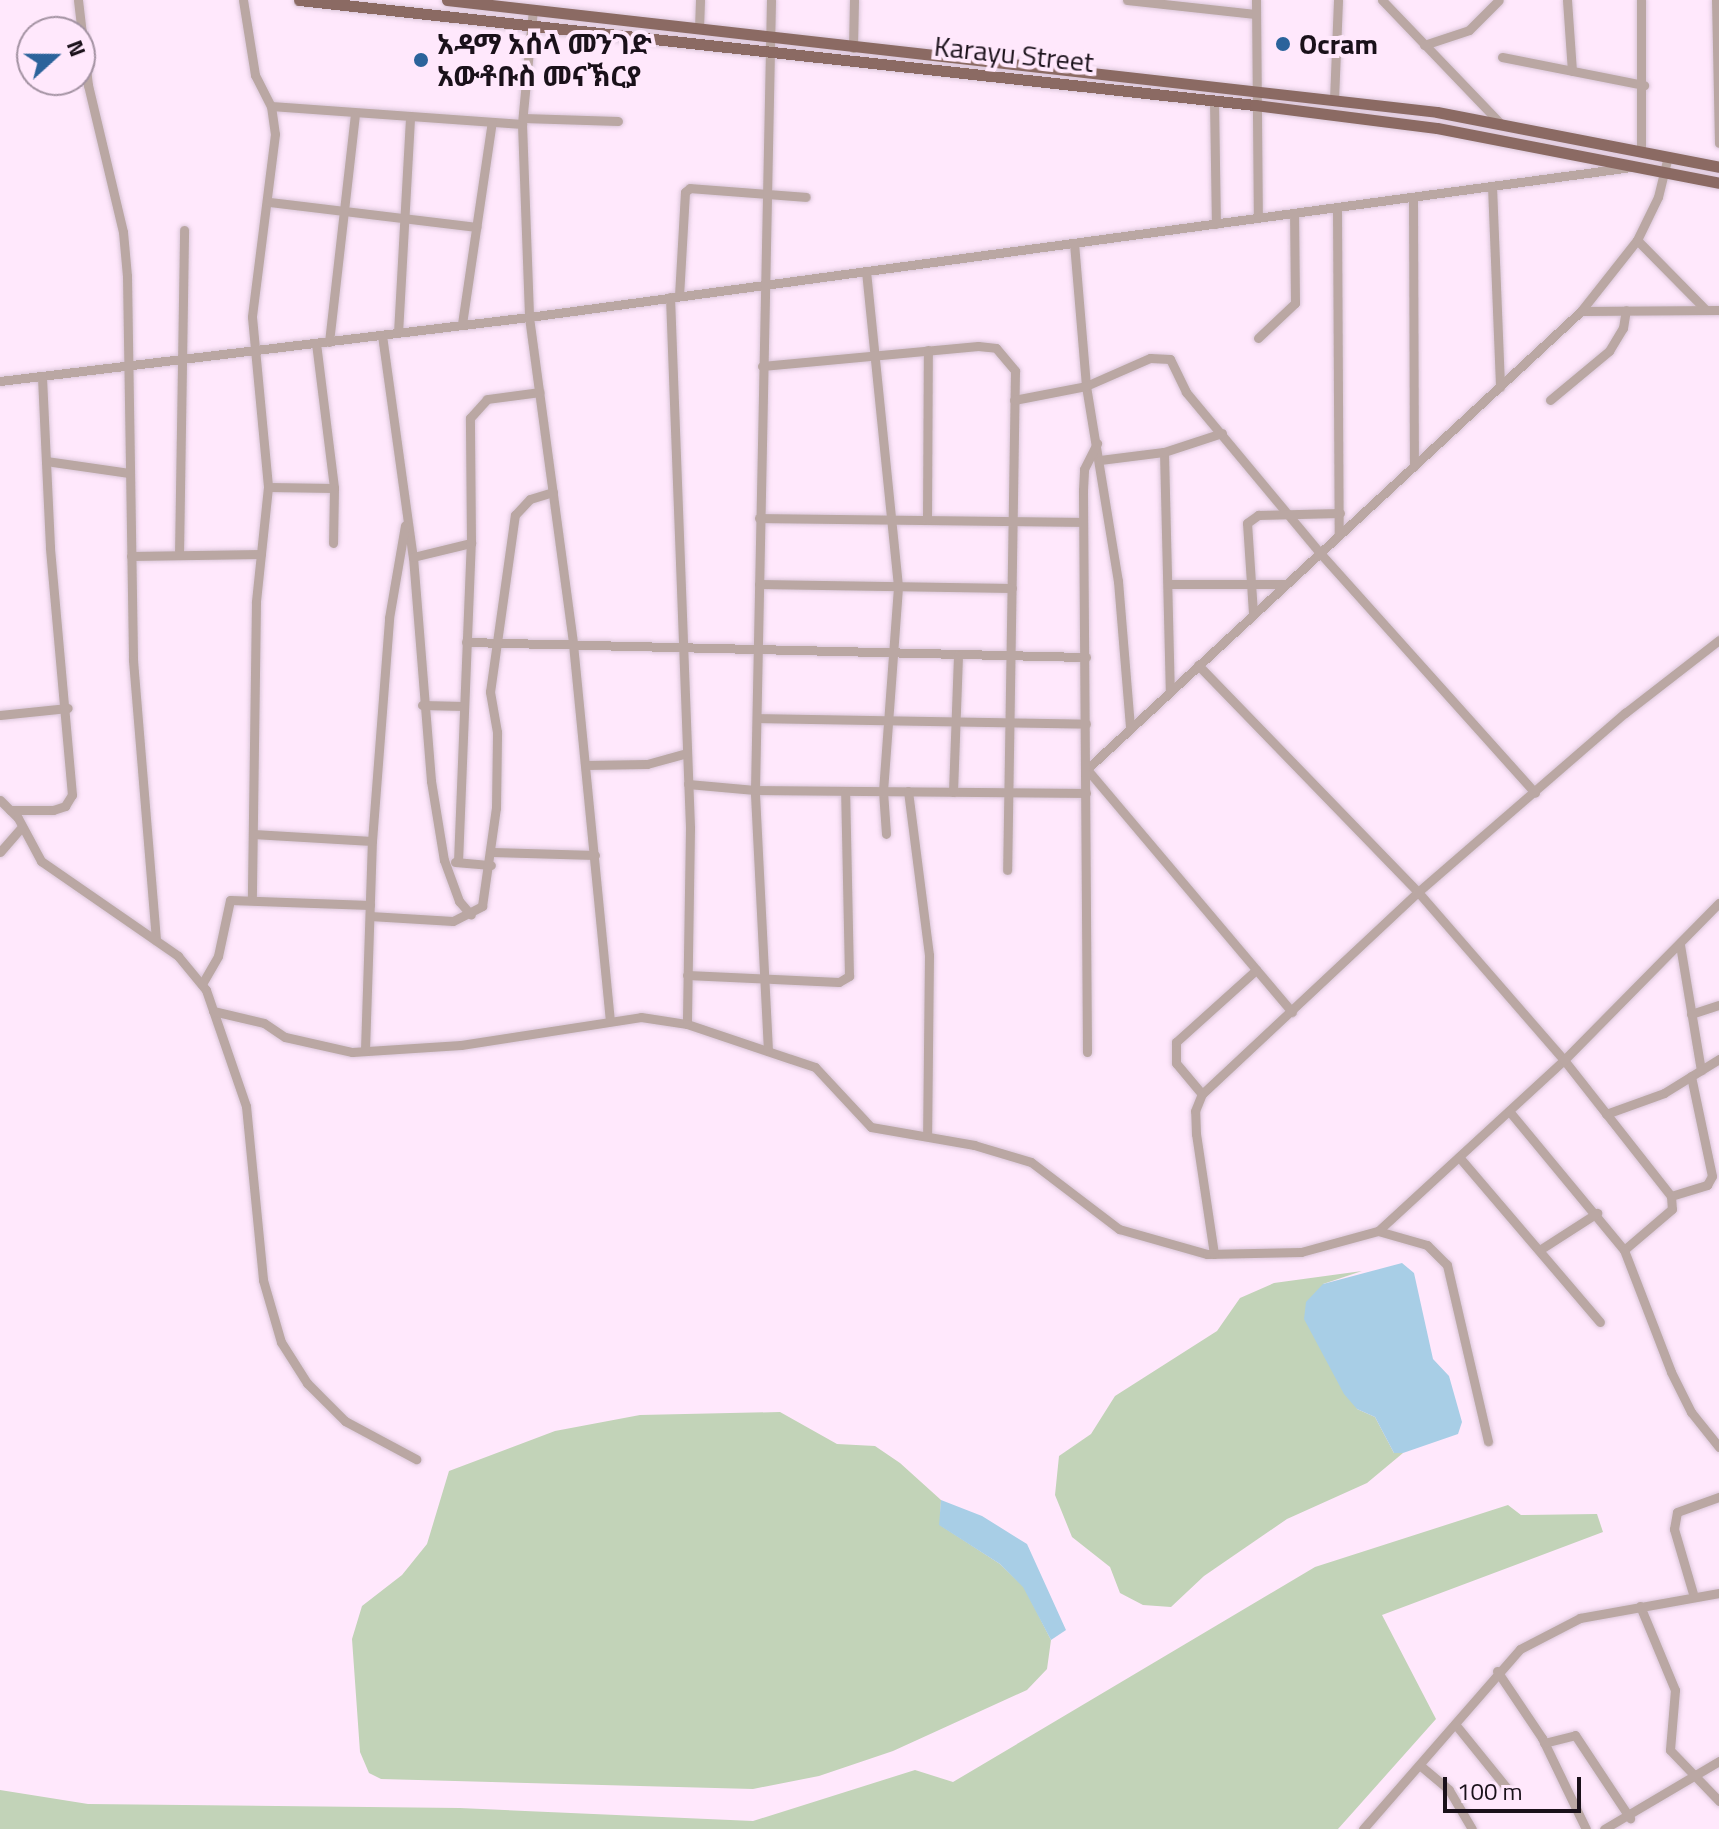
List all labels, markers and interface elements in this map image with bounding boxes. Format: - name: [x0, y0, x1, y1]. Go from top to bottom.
- north arrow: [16, 16, 96, 96]
- place label: አዳማ አሰላ መንገድ አውቶቡስ መናኽርያ: [437, 27, 652, 93]
- place label: Ocram: [1299, 27, 1378, 61]
- street label: Karayu Street: [933, 29, 1095, 79]
- text: N: [58, 35, 95, 61]
- marker: Ocram: [1274, 35, 1292, 53]
- marker: አዳማ አሰላ መንገድ አውቶቡስ መናኽርያ: [412, 51, 430, 69]
- scale bar: [1447, 1761, 1585, 1811]
- text: 100 m: [1457, 1773, 1523, 1809]

